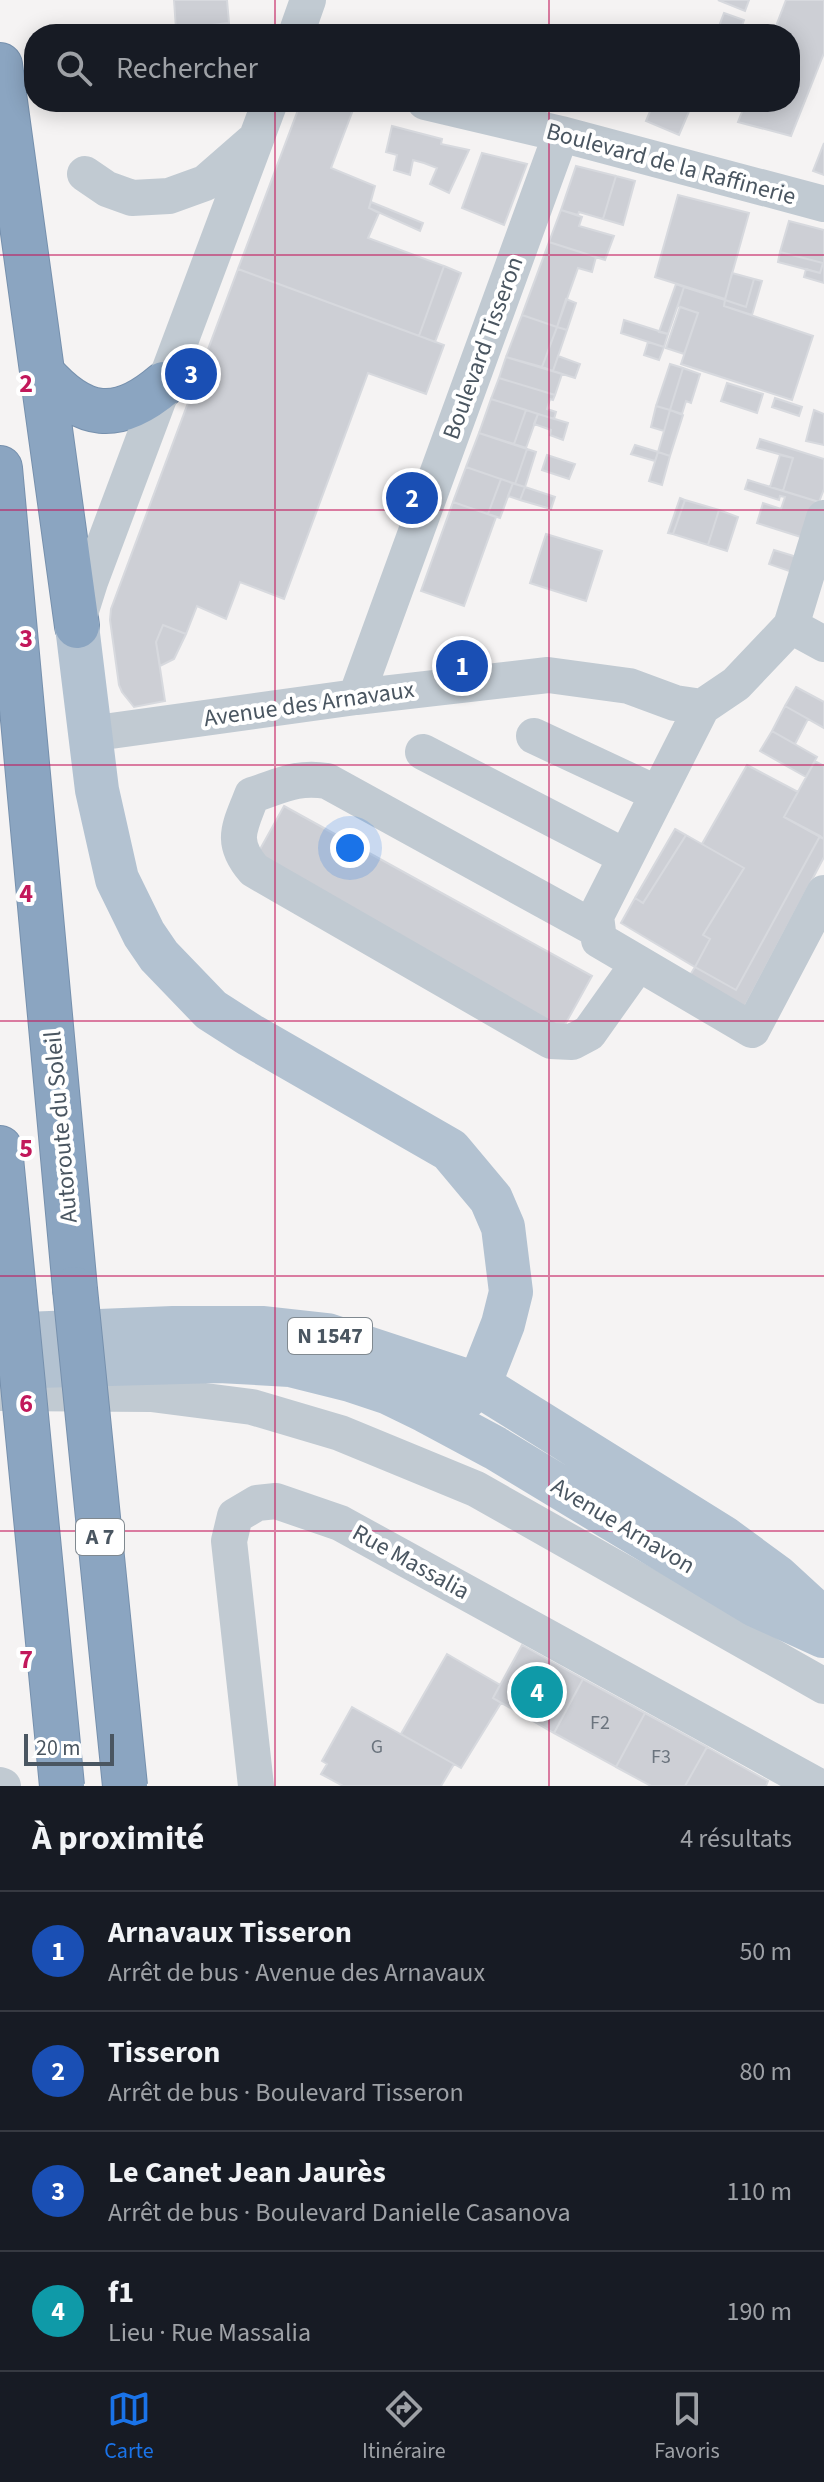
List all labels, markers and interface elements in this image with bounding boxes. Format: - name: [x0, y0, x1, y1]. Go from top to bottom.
- search box: [24, 24, 800, 112]
- icon: search: [52, 46, 96, 90]
- text: Rechercher: [116, 47, 258, 90]
- street label: Boulevard de la Raffinerie: [542, 114, 800, 214]
- street label: Boulevard Tisseron: [434, 252, 532, 444]
- pin: 3: [165, 344, 217, 404]
- text: 2: [19, 365, 33, 402]
- pin: 2: [386, 468, 438, 528]
- text: 3: [19, 620, 33, 657]
- pin: 1: [436, 636, 488, 696]
- street label: Avenue des Arnavaux: [202, 672, 417, 736]
- your location: [330, 828, 370, 868]
- text: 4: [19, 875, 33, 912]
- street label: Autoroute du Soleil: [35, 1030, 87, 1224]
- text: 5: [19, 1130, 33, 1167]
- road number: N 1547: [288, 1318, 372, 1354]
- text: 6: [19, 1385, 33, 1422]
- street label: Avenue Arnavon: [544, 1469, 702, 1583]
- street label: Rue Massalia: [346, 1515, 476, 1609]
- road number: A 7: [76, 1519, 124, 1555]
- text: 7: [19, 1641, 33, 1678]
- pin: 4: [511, 1662, 563, 1722]
- house number: F2: [590, 1709, 610, 1737]
- scale bar: [24, 1730, 114, 1766]
- text: 20 m: [36, 1732, 81, 1764]
- house number: G: [371, 1733, 383, 1761]
- house number: F3: [651, 1743, 671, 1771]
- text: À proximité: [32, 1814, 204, 1863]
- text: 4 résultats: [680, 1820, 792, 1857]
- text: Arnavaux Tisseron: [108, 1911, 352, 1954]
- text: 1: [51, 1933, 65, 1970]
- text: 50 m: [739, 1933, 792, 1970]
- text: Arrêt de bus · Avenue des Arnavaux: [108, 1954, 485, 1991]
- text: Tisseron: [108, 2031, 221, 2074]
- text: 2: [51, 2053, 65, 2090]
- text: 80 m: [739, 2053, 792, 2090]
- text: Arrêt de bus · Boulevard Tisseron: [108, 2074, 464, 2111]
- text: Le Canet Jean Jaurès: [108, 2151, 386, 2194]
- text: 3: [51, 2173, 65, 2210]
- text: 110 m: [726, 2173, 792, 2210]
- text: Arrêt de bus · Boulevard Danielle Casanova: [108, 2194, 571, 2231]
- text: f1: [108, 2271, 134, 2314]
- text: 4: [51, 2293, 65, 2330]
- text: 190 m: [726, 2293, 792, 2330]
- text: Lieu · Rue Massalia: [108, 2314, 311, 2351]
- tab: Carte: [104, 2387, 154, 2467]
- tab: Itinéraire: [362, 2387, 446, 2467]
- tab: Favoris: [654, 2387, 720, 2467]

